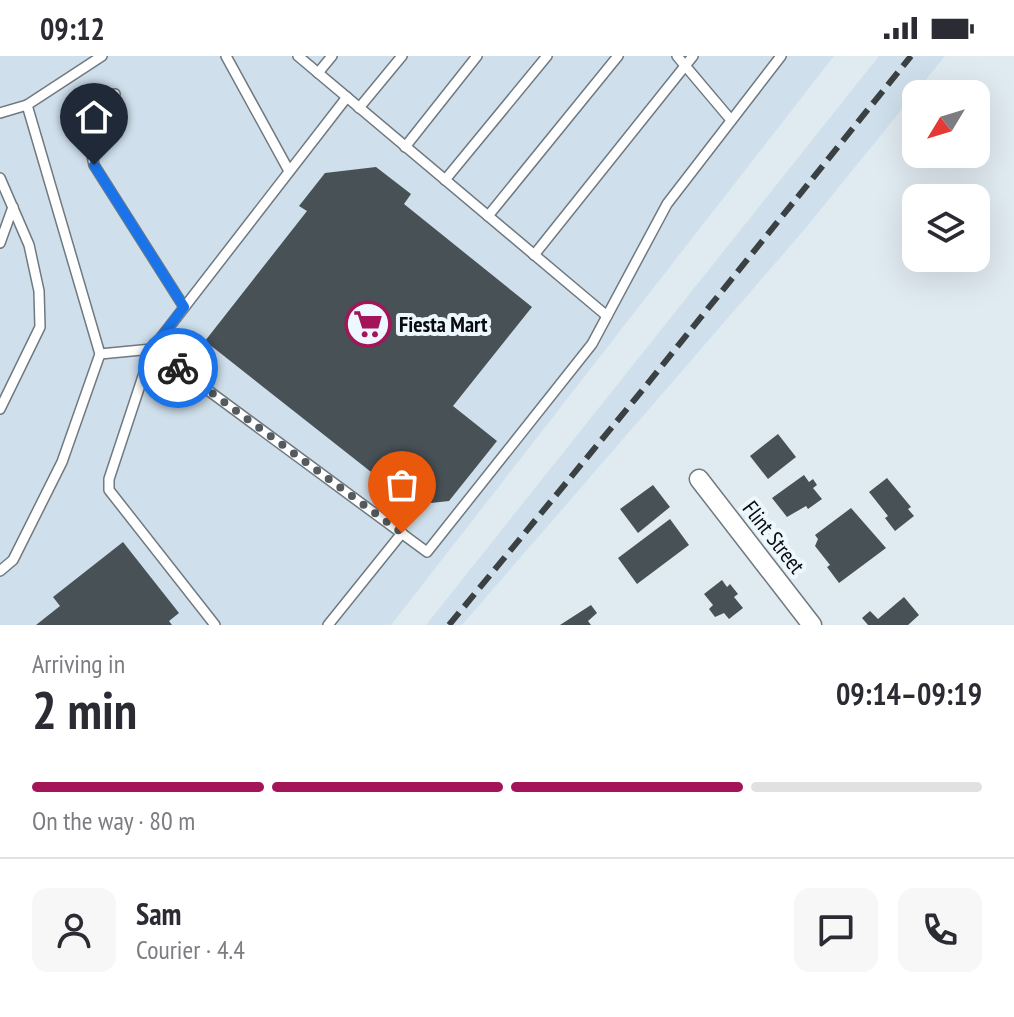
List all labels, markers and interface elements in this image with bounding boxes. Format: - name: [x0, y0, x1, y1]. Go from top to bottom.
- text: 09:12: [40, 9, 105, 48]
- north arrow: [902, 80, 990, 168]
- map controls: [902, 80, 990, 272]
- pin: [60, 83, 128, 165]
- icon: home: [72, 95, 116, 139]
- button: layers: [902, 184, 990, 272]
- supermarket icon: Fiesta Mart: [344, 300, 392, 348]
- place label: Fiesta Mart: [399, 310, 488, 338]
- courier: [138, 328, 218, 408]
- icon: bike: [156, 346, 200, 390]
- pin: [368, 451, 436, 533]
- icon: bag: [380, 463, 424, 507]
- street label: Flint Street: [737, 495, 811, 579]
- text: Arriving in: [32, 647, 125, 680]
- text: 09:14–09:19: [836, 674, 982, 713]
- text: 2 min: [32, 676, 137, 743]
- text: On the way · 80 m: [32, 804, 195, 837]
- button: person: [32, 888, 116, 972]
- button: chat: [794, 888, 878, 972]
- button: phone: [898, 888, 982, 972]
- text: Sam: [136, 894, 181, 933]
- text: Courier · 4.4: [136, 933, 245, 966]

